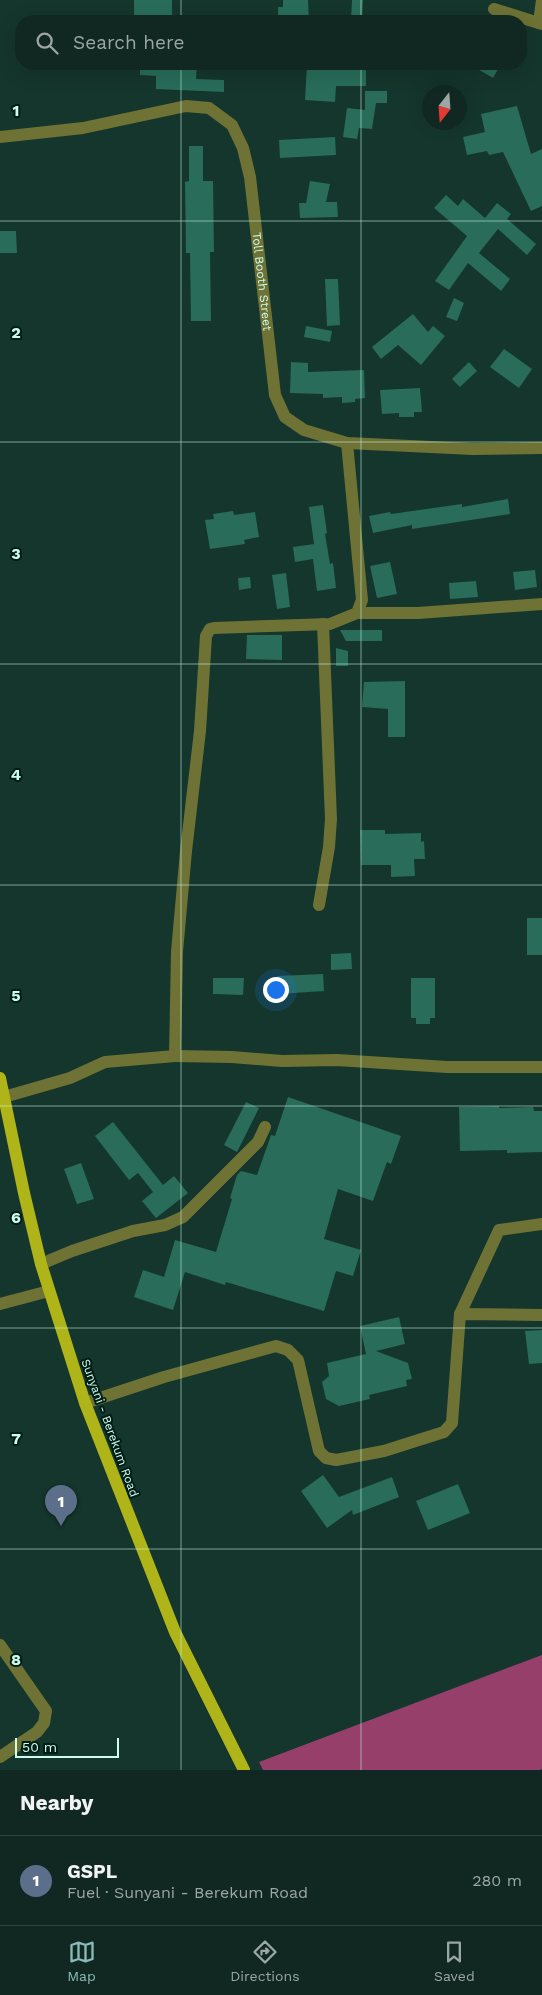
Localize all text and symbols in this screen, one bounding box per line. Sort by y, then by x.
search box [15,15,527,70]
icon: search [33,29,61,57]
text: Search here [73,31,184,54]
north arrow [422,85,467,130]
text: 1 [13,101,19,120]
street label: Toll Booth Street [249,231,275,331]
text: 2 [11,323,21,342]
text: 3 [11,544,21,563]
text: 4 [11,765,21,784]
your location [263,977,289,1003]
text: 5 [11,986,21,1005]
text: 6 [11,1208,21,1227]
street label: Sunyani - Berekum Road [79,1357,141,1499]
text: 7 [11,1429,21,1448]
pin: 1 [45,1485,77,1526]
text: 8 [11,1650,21,1669]
scale bar [15,1735,119,1758]
text: 50 m [22,1739,57,1755]
text: Nearby [20,1790,93,1815]
text: GSPL [67,1860,117,1883]
text: 1 [33,1871,39,1890]
text: 280 m [472,1871,522,1890]
text: Fuel · Sunyani - Berekum Road [67,1883,308,1902]
tab: Map [67,1938,96,1984]
tab: Directions [230,1938,300,1984]
tab: Saved [434,1938,475,1984]

